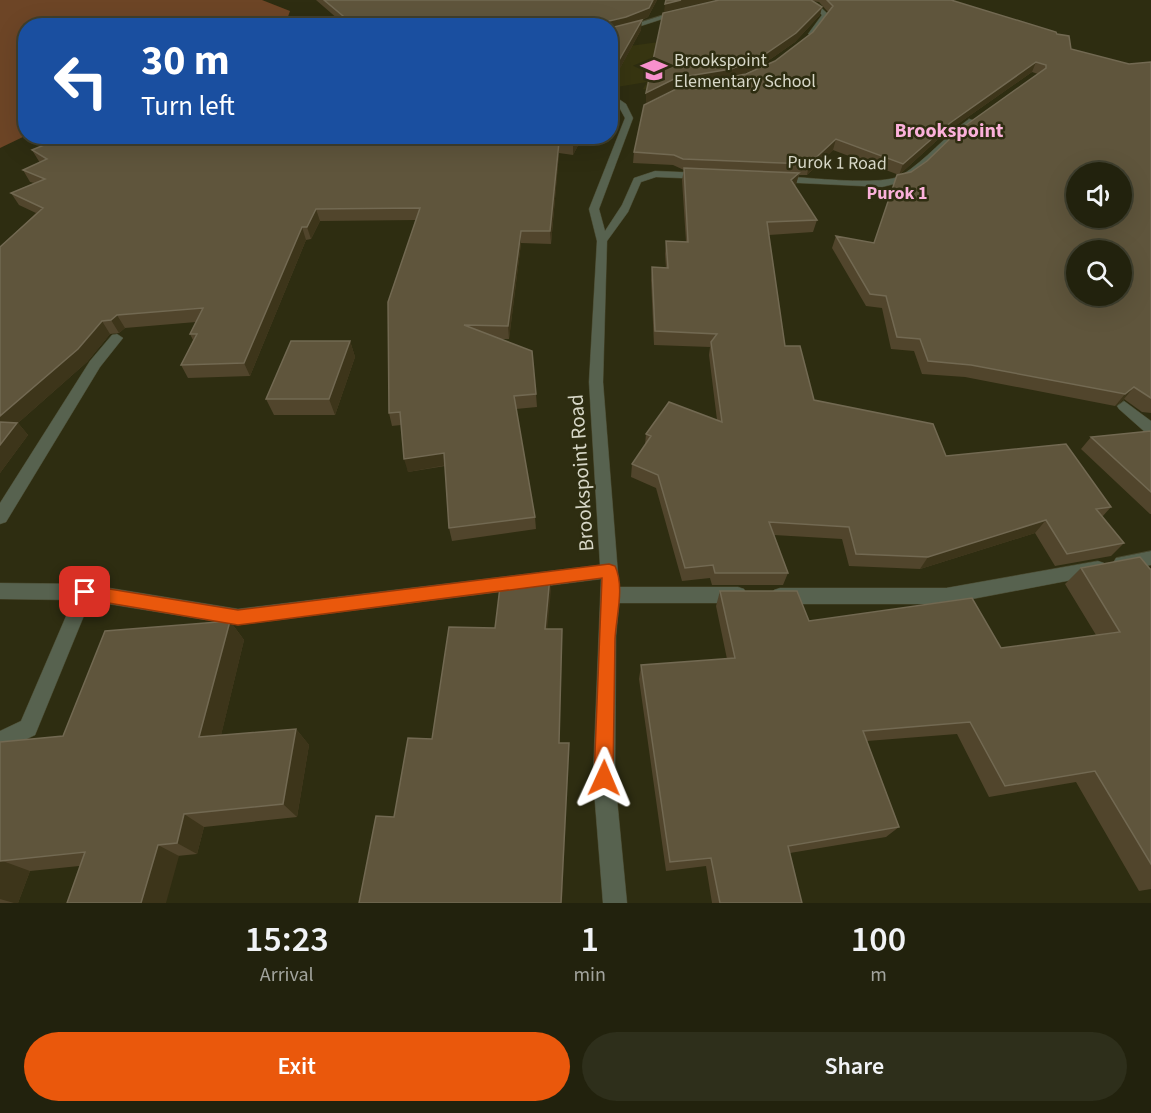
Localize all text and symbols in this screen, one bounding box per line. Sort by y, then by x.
text: 30 m [141,31,230,91]
icon: left [42,42,120,120]
place label: Brookspoint Elementary School [674,48,816,94]
school or university icon: Brookspoint Elementary School [639,55,669,85]
text: Turn left [141,87,235,126]
district label: Brookspoint [894,117,1004,145]
street label: Purok 1 Road [787,150,887,176]
map controls [1066,162,1132,306]
button: sound [1066,162,1132,228]
district label: Purok 1 [867,181,927,206]
button: search [1066,240,1132,306]
street label: Brookspoint Road [561,393,601,553]
pin [59,566,110,617]
icon: arrive [68,575,101,608]
position arrow [572,746,636,810]
text: 15:23 [245,914,329,965]
text: 1 [580,914,599,965]
text: 100 [851,914,906,965]
text: Arrival [260,961,314,989]
text: min [573,961,606,989]
text: m [870,961,887,989]
button: Exit [24,1032,570,1101]
button: Share [582,1032,1127,1101]

